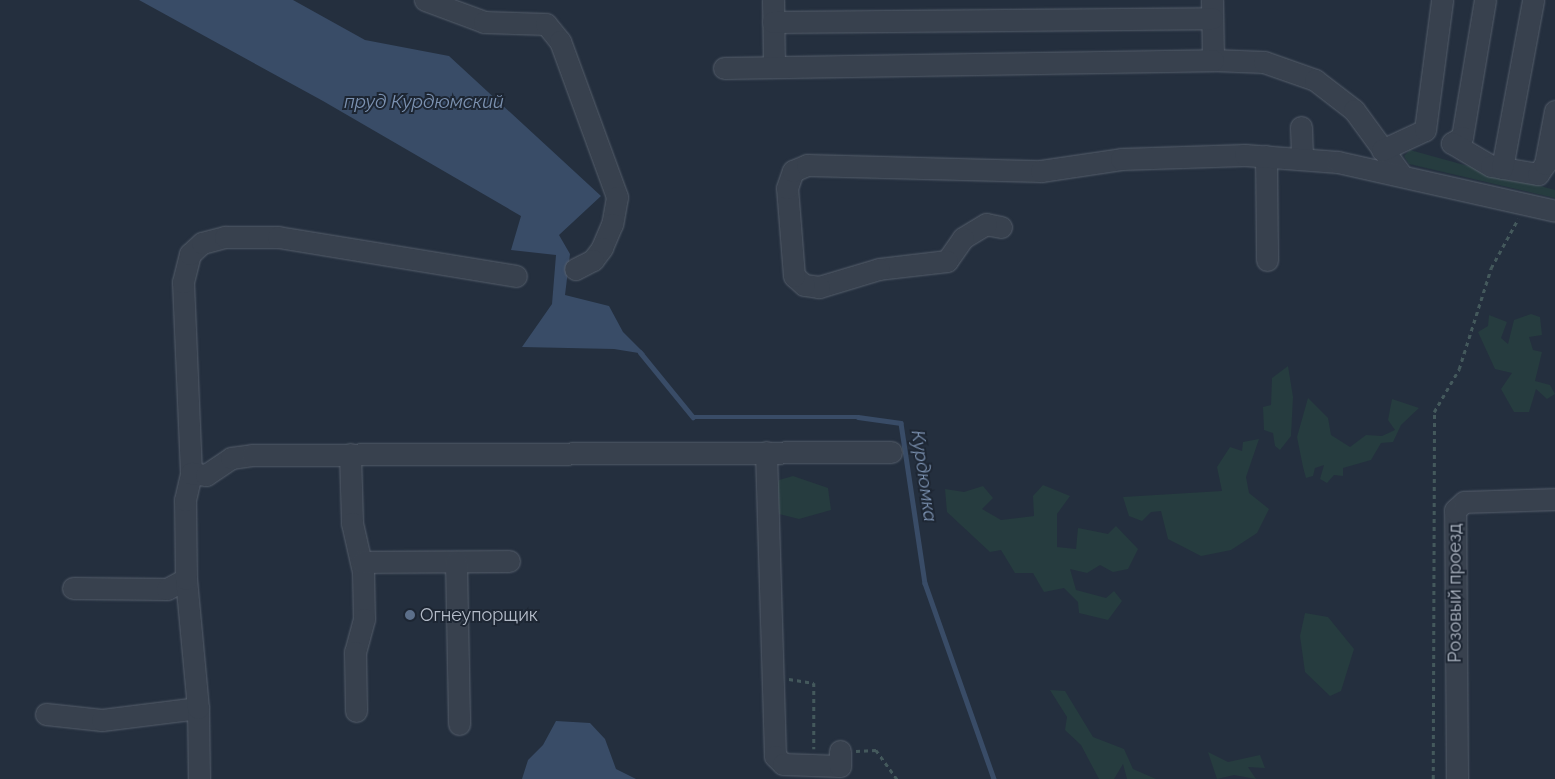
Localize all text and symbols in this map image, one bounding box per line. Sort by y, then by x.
water label: пруд Курдюмский [344,91,504,113]
water label: Курдюмка [906,429,942,523]
street label: Розовый проезд [1444,523,1466,663]
place label: Огнеупорщик [420,604,538,626]
marker: Огнеупорщик [404,609,416,621]

